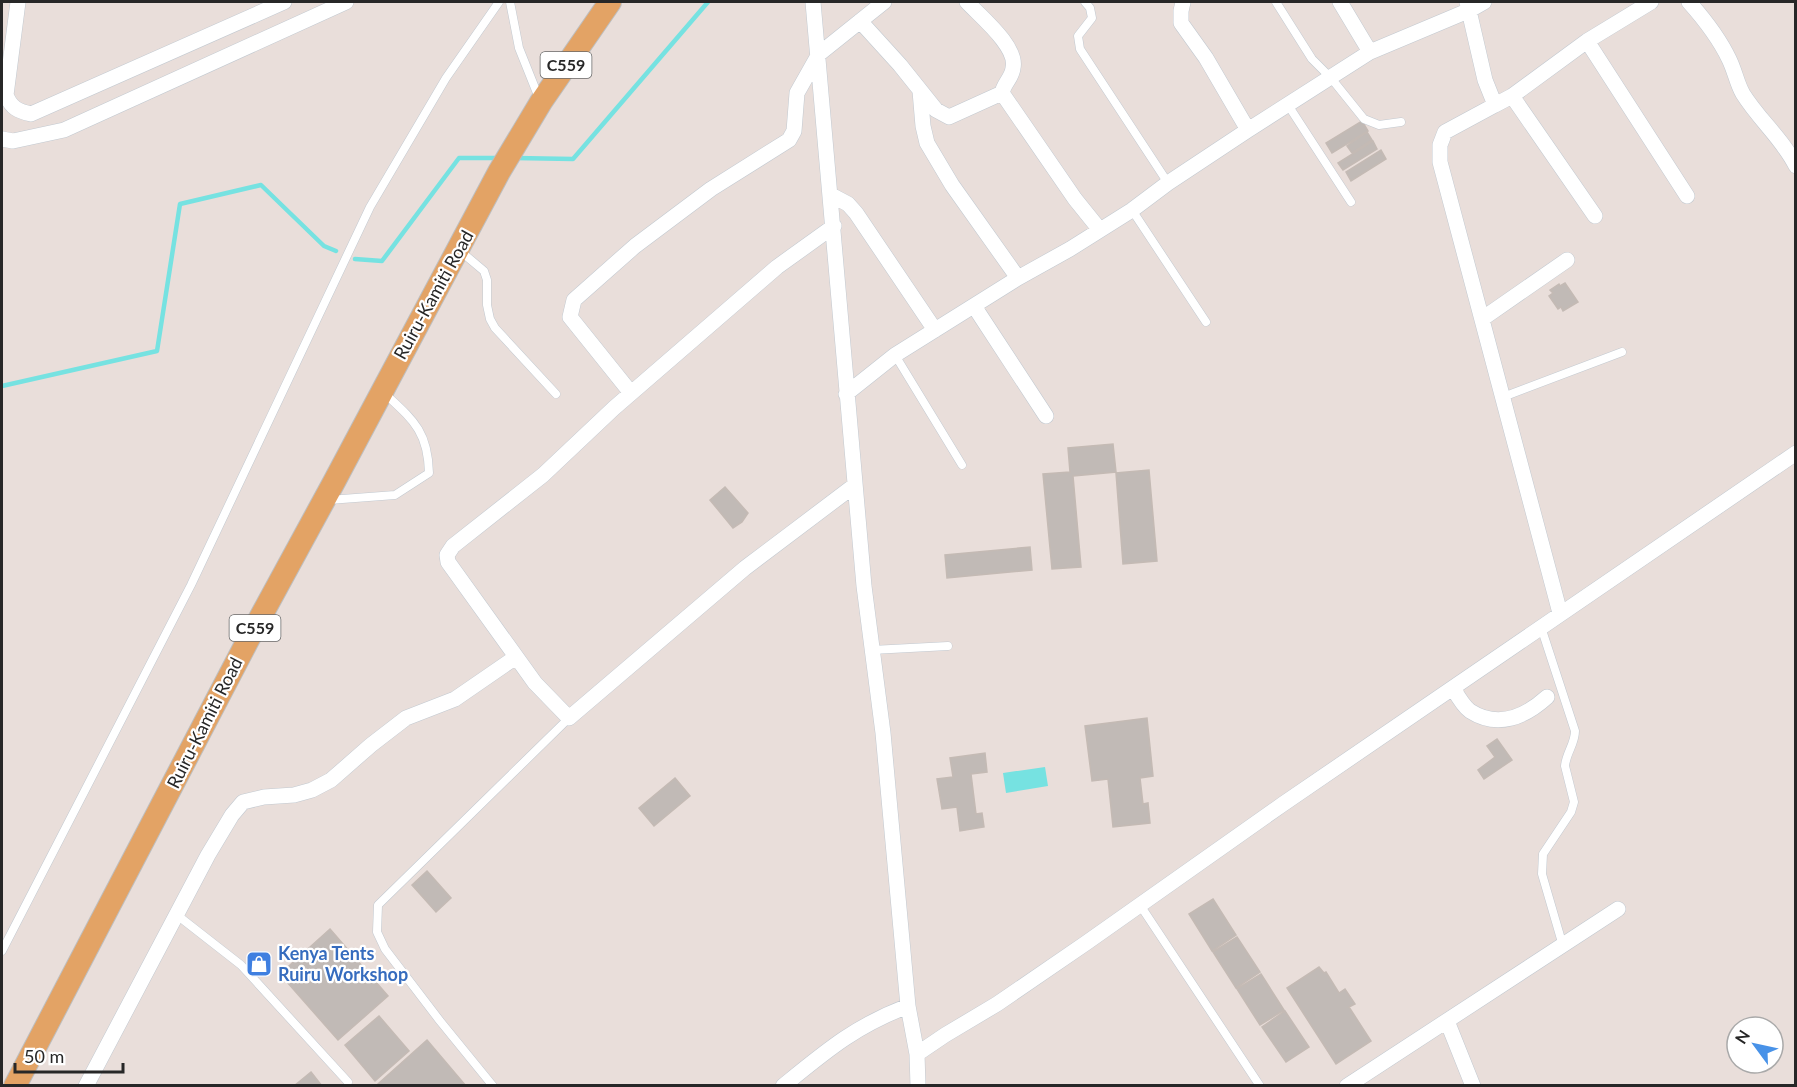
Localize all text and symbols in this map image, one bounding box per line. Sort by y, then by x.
road number: C559 [540,52,592,78]
street label: Ruiru-Kamiti Road [389,226,478,363]
road number: C559 [230,615,280,641]
street label: Ruiru-Kamiti Road [162,653,247,792]
place label: Kenya Tents Ruiru Workshop [278,942,408,985]
shop icon: Kenya Tents Ruiru Workshop [244,949,274,979]
north arrow [1725,1015,1785,1075]
text: N [1731,1026,1753,1047]
scale bar [15,1036,123,1074]
text: 50 m [24,1045,64,1067]

